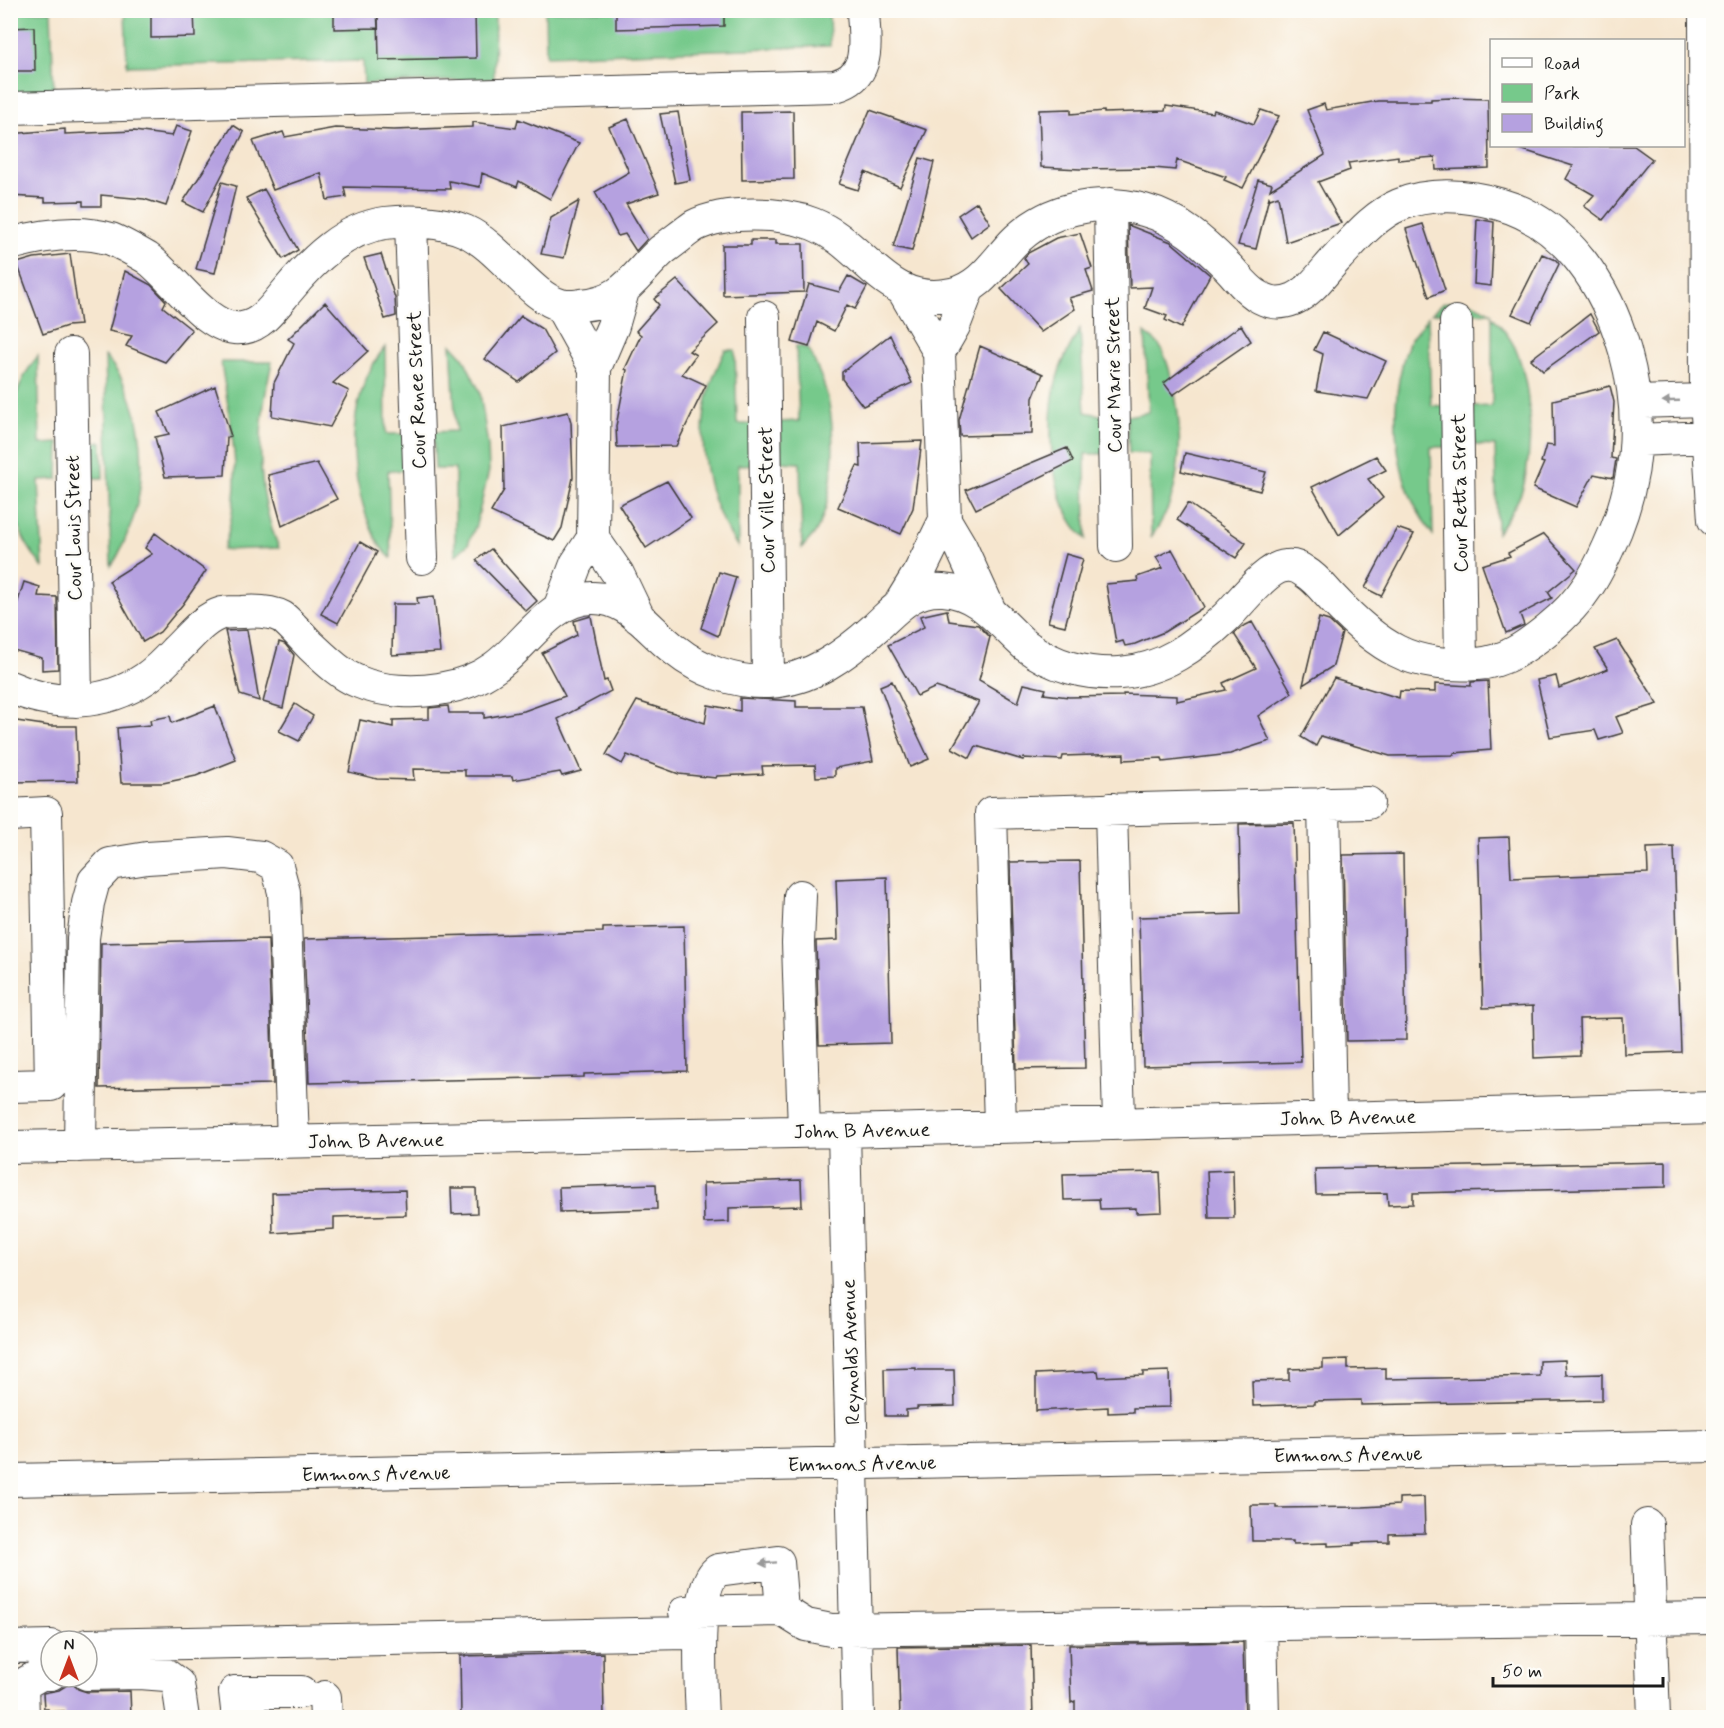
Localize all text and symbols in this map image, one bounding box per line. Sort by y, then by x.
legend [1490,39,1685,147]
text: Road [1544,52,1580,76]
text: Park [1544,82,1580,106]
text: Building [1544,112,1604,138]
street label: Cour Marie Street [1100,296,1129,453]
street label: Cour Renee Street [401,310,434,470]
one-way arrow [1662,396,1681,406]
street label: Cour Retta Street [1446,413,1475,573]
street label: Cour Ville Street [753,426,782,574]
street label: Cour Louis Street [60,455,89,601]
street label: John B Avenue [1279,1104,1417,1133]
street label: John B Avenue [793,1117,931,1146]
street label: John B Avenue [307,1127,445,1156]
street label: Reynolds Avenue [835,1278,868,1425]
street label: Emmons Avenue [1273,1441,1423,1470]
street label: Emmons Avenue [787,1450,937,1479]
street label: Emmons Avenue [301,1460,451,1489]
one-way arrow [759,1559,778,1568]
north arrow [39,1629,99,1689]
text: N [64,1635,74,1656]
scale bar [1493,1650,1662,1688]
text: 50 m [1502,1660,1542,1684]

